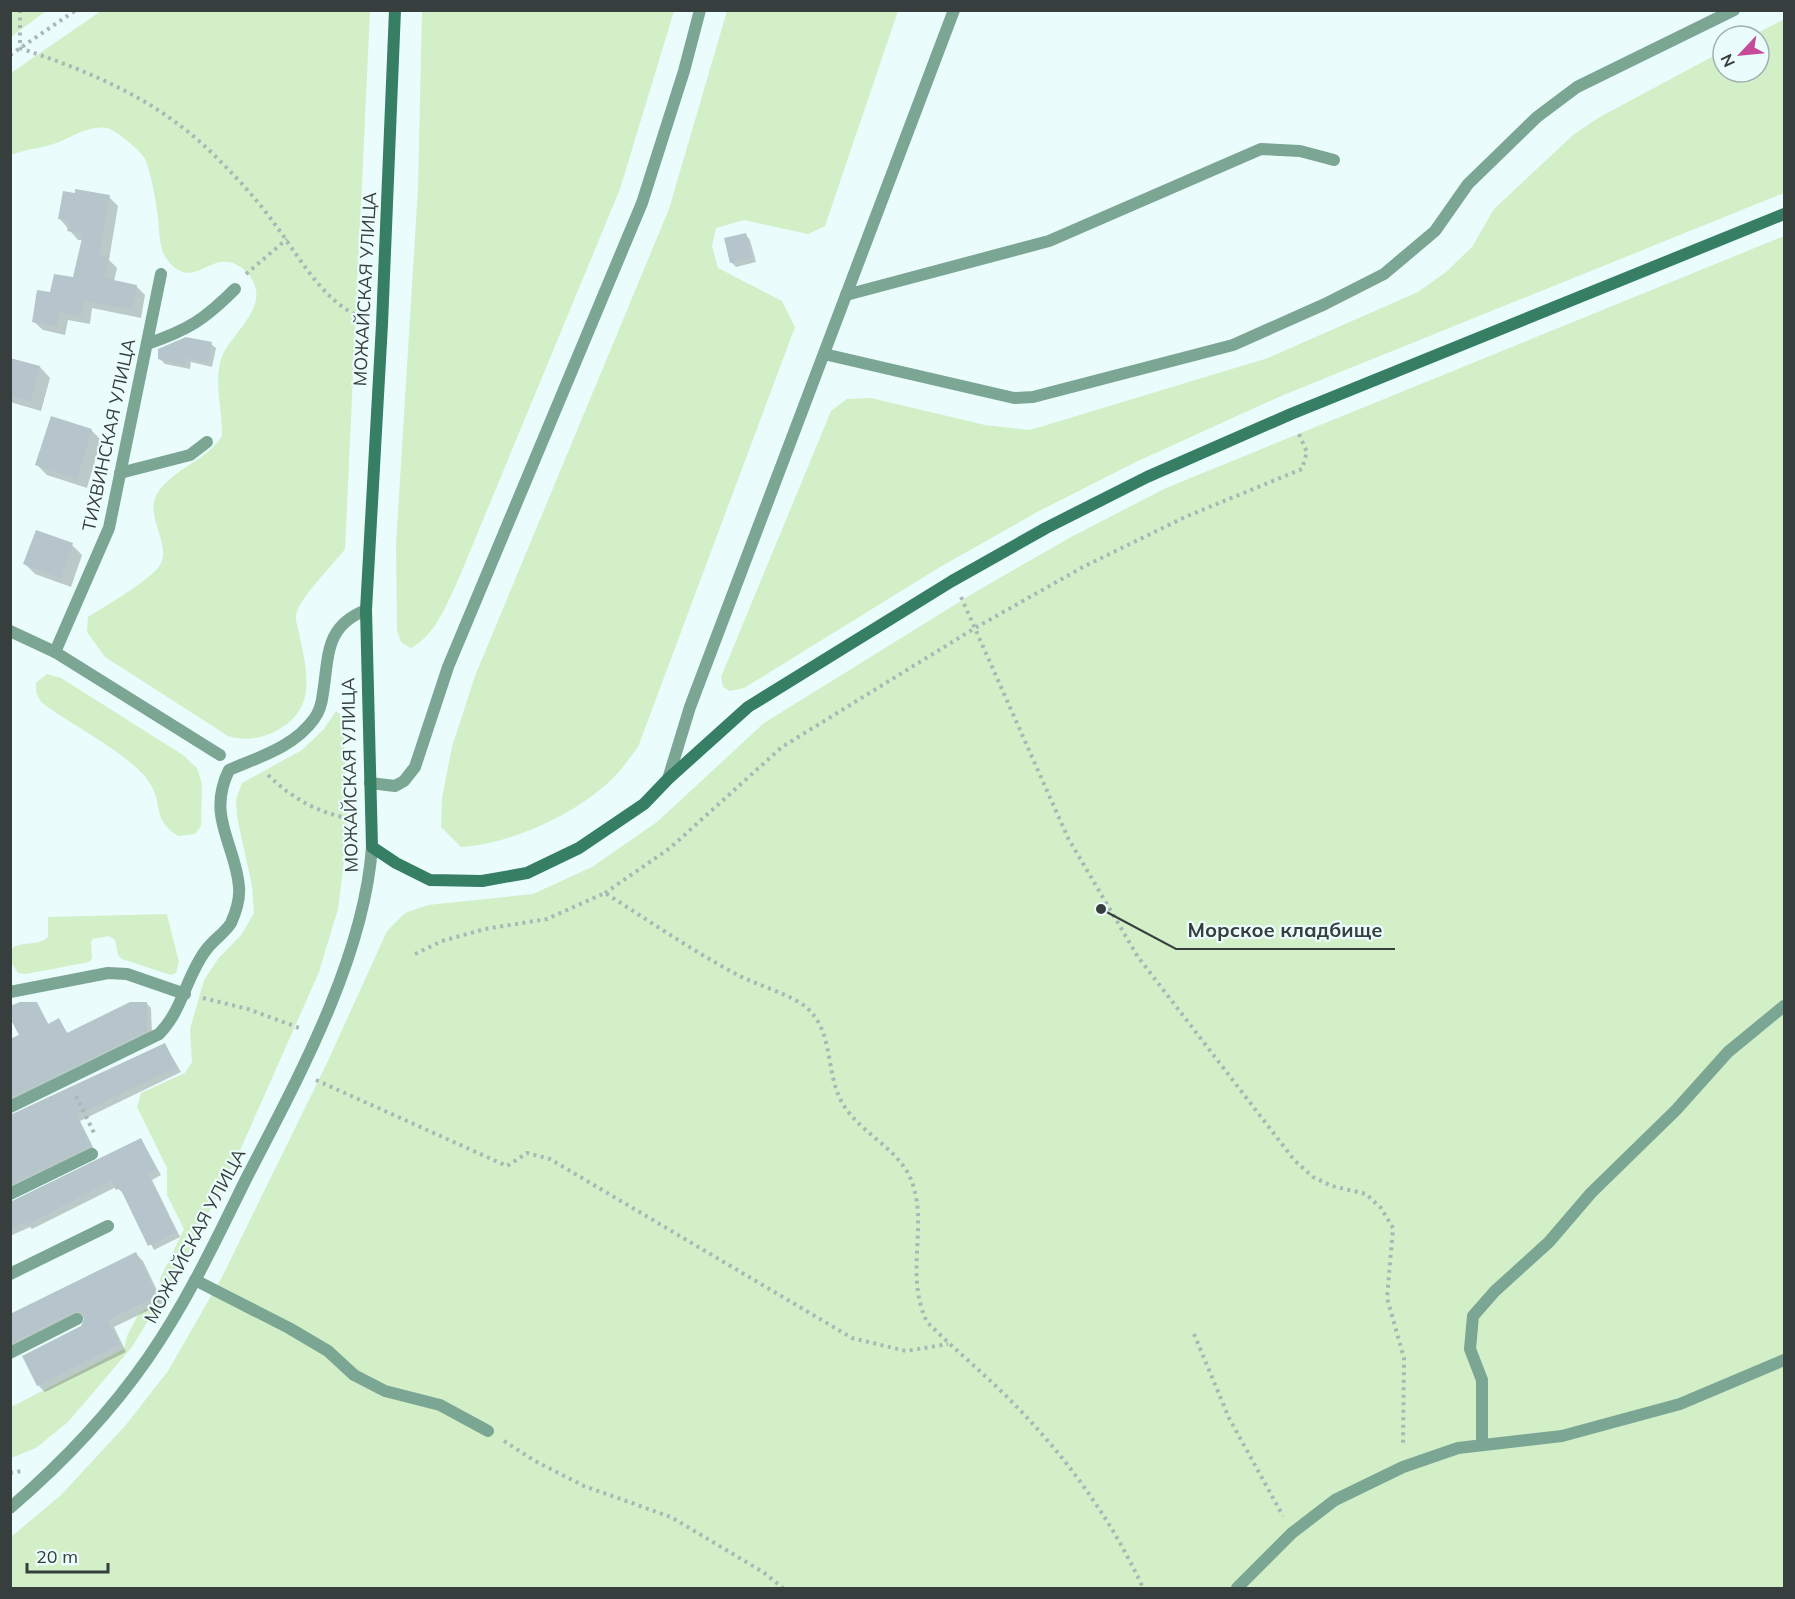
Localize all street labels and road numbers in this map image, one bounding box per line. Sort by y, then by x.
street label: МОЖАЙСКАЯ УЛИЦА [348,191,381,387]
street label: ТИХВИНСКАЯ УЛИЦА [77,336,140,533]
street label: МОЖАЙСКАЯ УЛИЦА [336,678,363,872]
street label: МОЖАЙСКАЯ УЛИЦА [139,1144,250,1327]

